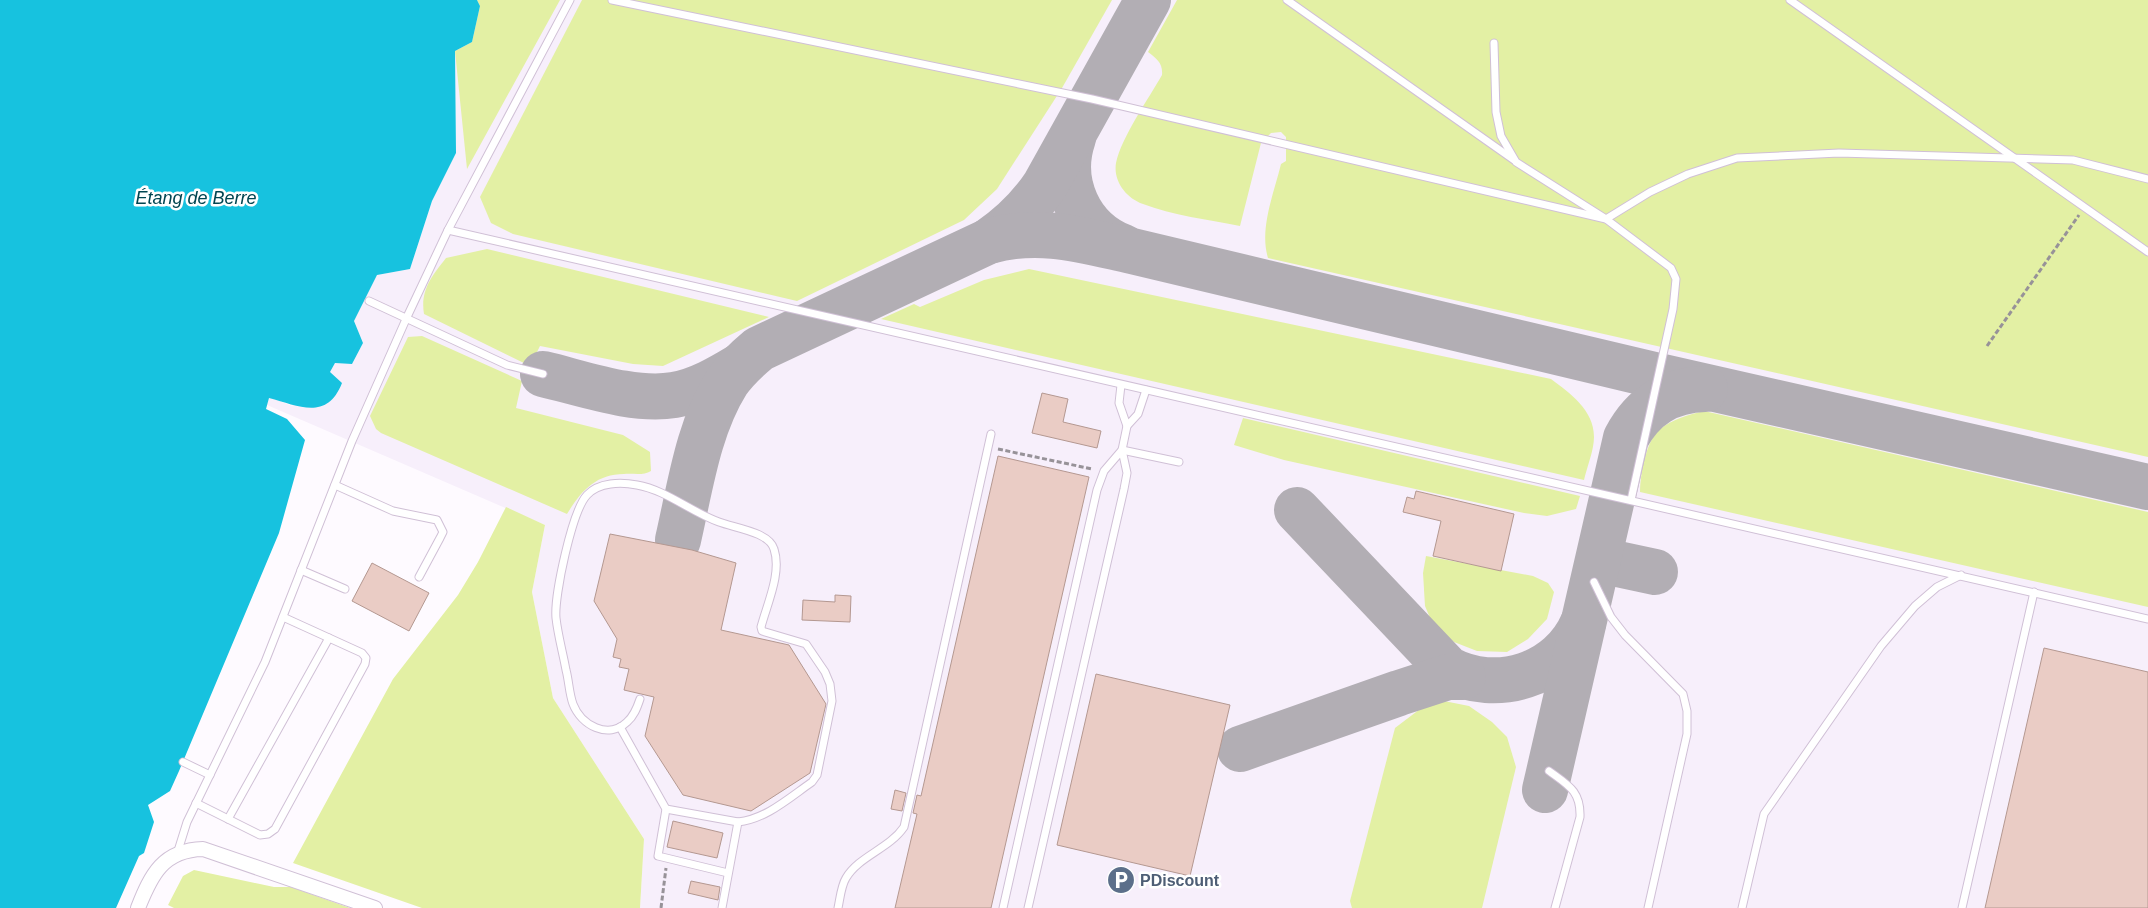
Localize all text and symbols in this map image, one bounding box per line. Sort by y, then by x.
water label: Étang de Berre [135,188,257,208]
parking icon: PDiscount [1106,865,1136,895]
place label: PDiscount [1140,872,1220,889]

